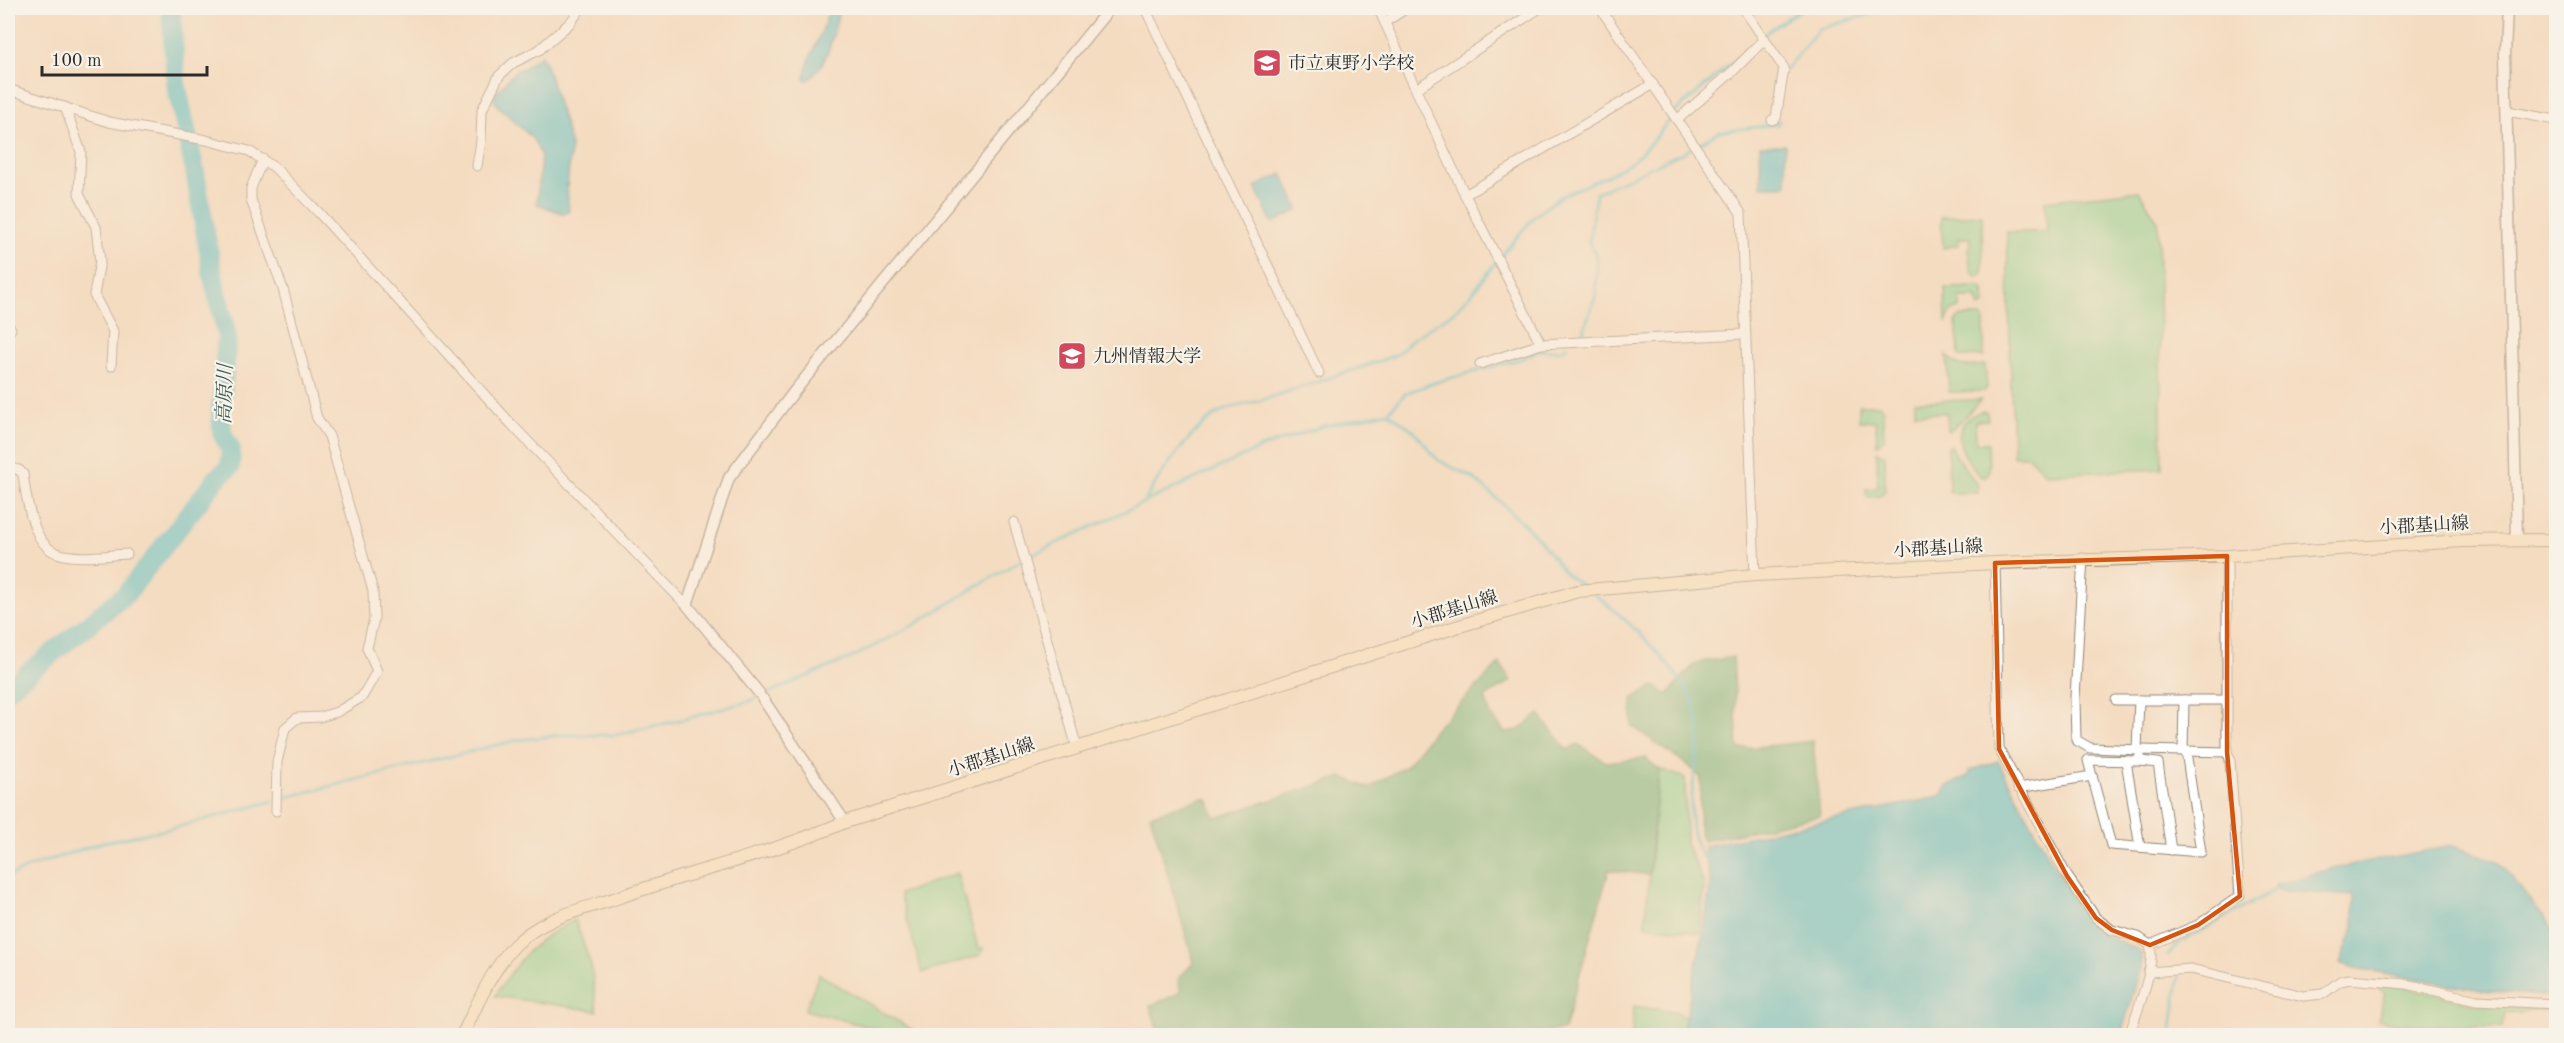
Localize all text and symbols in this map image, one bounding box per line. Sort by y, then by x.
scale bar [42,39,207,77]
school or university icon: 市立東野小学校 [1251,47,1283,79]
text: 100 m [51,52,102,70]
place label: 市立東野小学校 [1288,53,1414,73]
school or university icon: 九州情報大学 [1056,340,1088,372]
place label: 九州情報大学 [1093,346,1201,366]
water label: 高原川 [213,362,237,424]
street label: 小郡基山線 [2379,513,2469,537]
street label: 小郡基山線 [1893,536,1983,560]
street label: 小郡基山線 [1408,586,1500,632]
street label: 小郡基山線 [945,734,1037,780]

